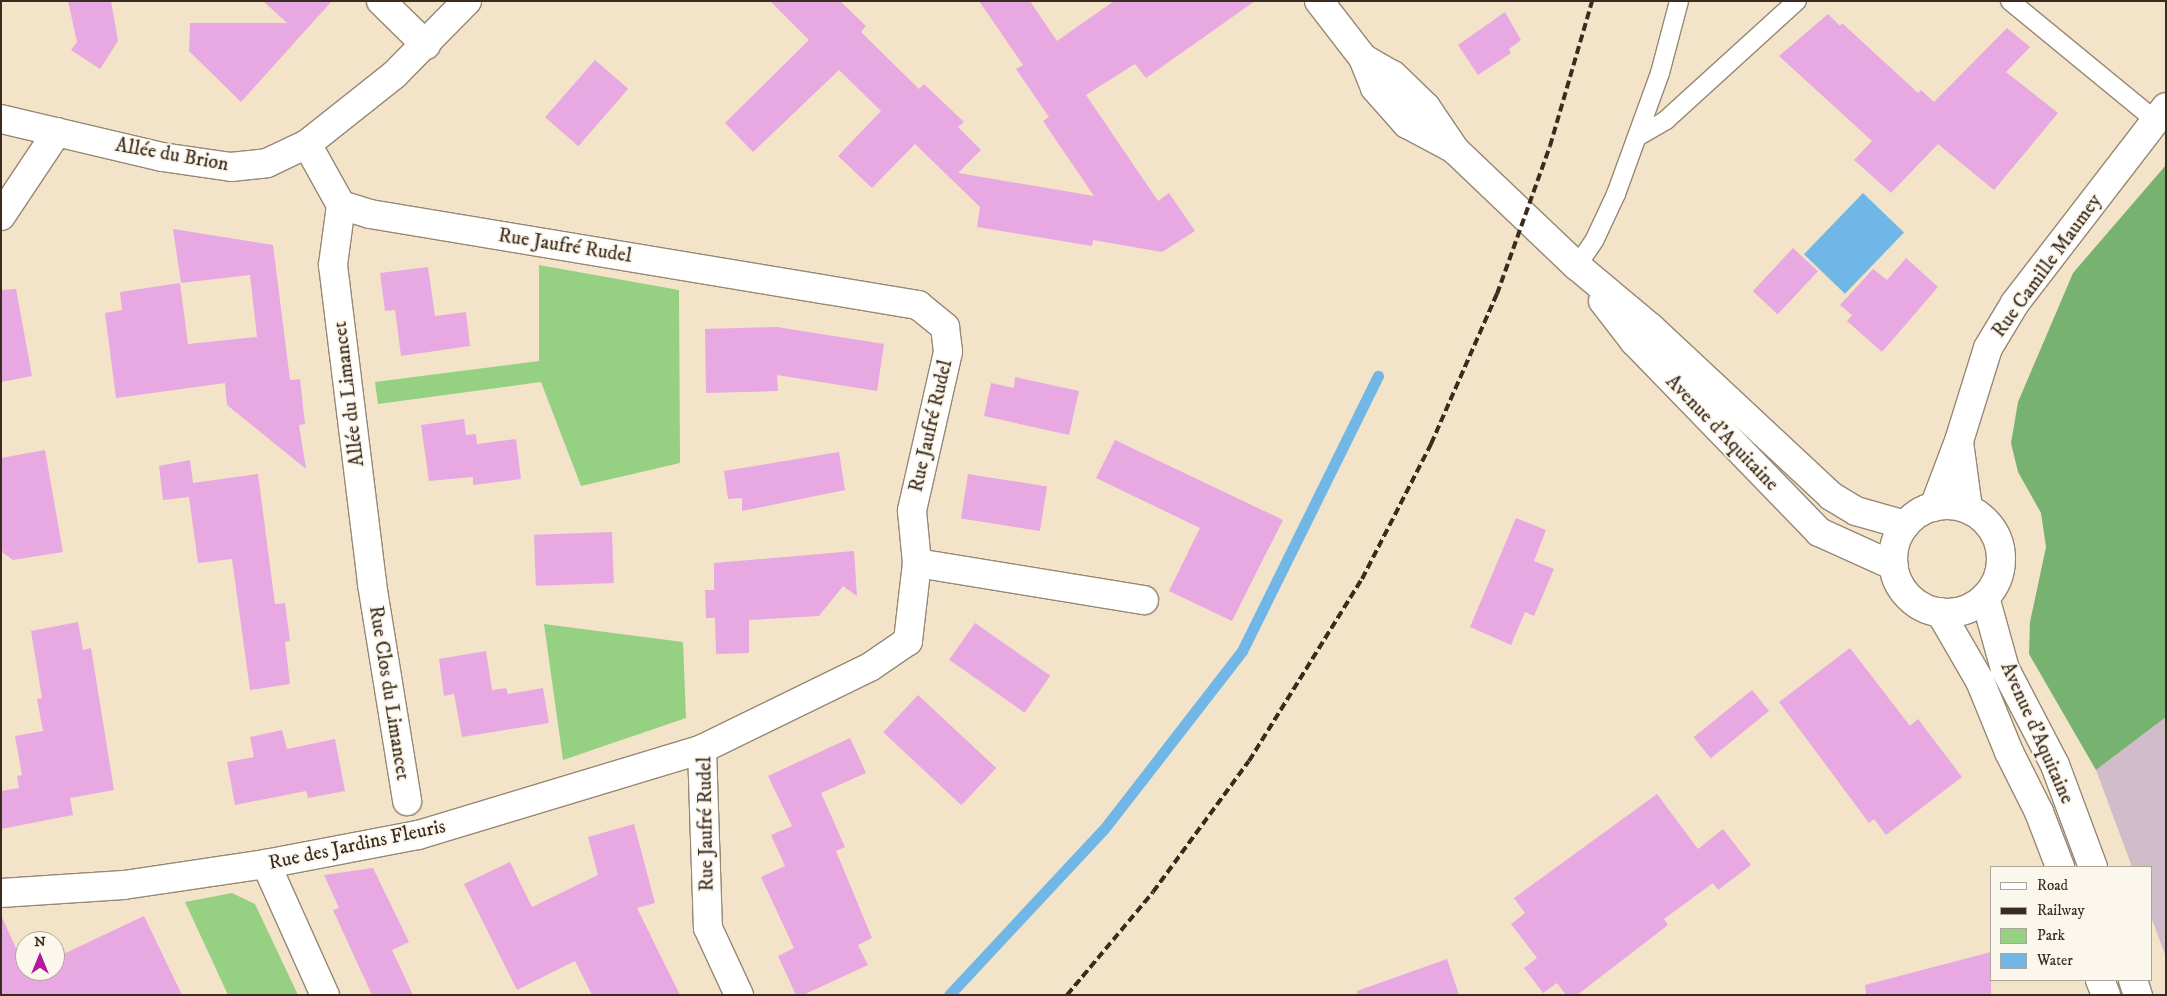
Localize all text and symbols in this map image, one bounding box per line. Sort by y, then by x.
street label: Allée du Brion [113,133,231,177]
street label: Rue Camille Maumey [1987,190,2107,342]
street label: Rue Jaufré Rudel [497,224,633,268]
street label: Allée du Limancet [328,320,370,468]
street label: Rue Jaufré Rudel [904,358,958,494]
street label: Avenue d'Aquitaine [1660,370,1784,496]
street label: Rue Clos du Limancet [363,604,415,782]
street label: Avenue d'Aquitaine [1995,658,2079,808]
street label: Rue Jaufré Rudel [693,756,719,892]
street label: Rue des Jardins Fleuris [266,815,448,875]
legend [1990,866,2152,981]
text: Road [2037,876,2068,895]
text: Railway [2037,901,2085,920]
text: Park [2037,926,2065,945]
north arrow [15,931,65,981]
text: N [34,933,46,951]
text: Water [2037,951,2073,970]

